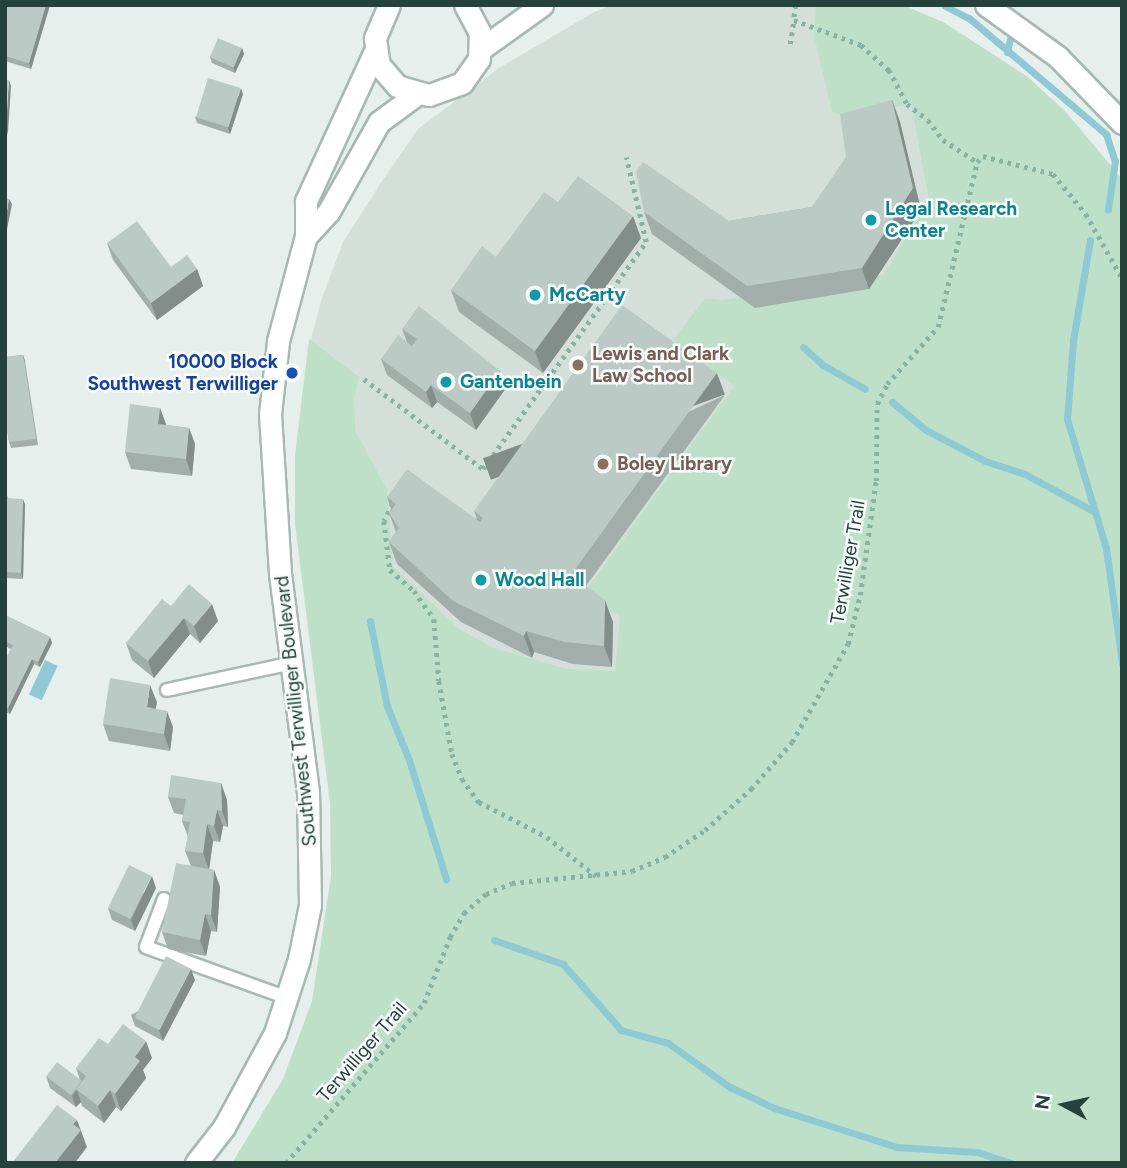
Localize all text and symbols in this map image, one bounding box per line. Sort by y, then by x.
place label: Legal Research Center [885,198,1017,242]
marker: Legal Research Center [863,212,879,228]
place label: McCarty [549,284,625,306]
marker: McCarty [527,287,543,303]
place label: Lewis and Clark Law School [592,343,729,387]
place label: 10000 Block Southwest Terwilliger [87,351,278,395]
marker: Lewis and Clark Law School [570,357,586,373]
marker: 10000 Block Southwest Terwilliger [284,365,300,381]
place label: Gantenbein [460,371,561,393]
marker: Gantenbein [438,374,454,390]
place label: Boley Library [617,453,732,475]
marker: Boley Library [595,456,611,472]
street label: Terwilliger Trail [826,498,870,626]
place label: Wood Hall [495,569,585,591]
marker: Wood Hall [473,572,489,588]
street label: Southwest Terwilliger Boulevard [270,575,322,847]
street label: Terwilliger Trail [312,997,412,1107]
north arrow [1029,1070,1099,1140]
text: N [1030,1093,1055,1111]

